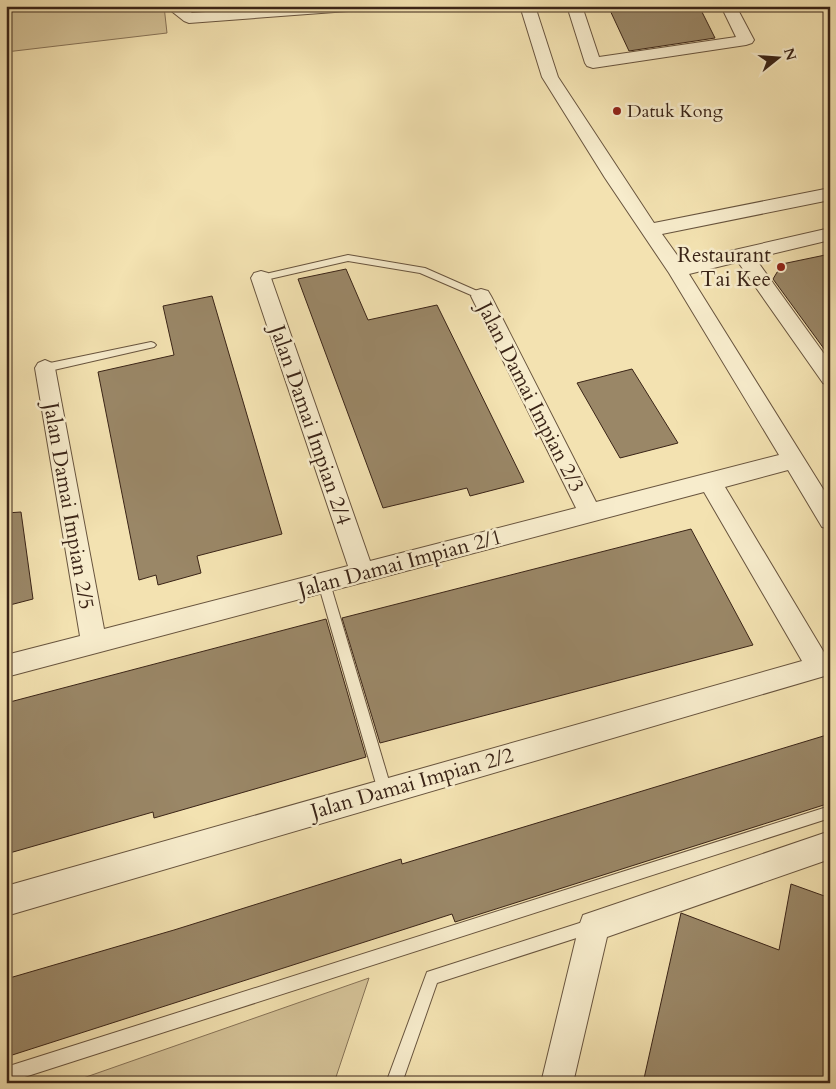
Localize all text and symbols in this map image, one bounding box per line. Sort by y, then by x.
north arrow [754,32,804,82]
text: N [779,46,801,63]
place label: Datuk Kong [627,99,724,124]
marker: Datuk Kong [611,105,623,117]
place label: Restaurant Tai Kee [677,241,771,294]
marker: Restaurant Tai Kee [775,261,787,273]
street label: Jalan Damai Impian 2/3 [469,295,591,497]
street label: Jalan Damai Impian 2/4 [262,318,358,529]
street label: Jalan Damai Impian 2/5 [36,397,101,612]
street label: Jalan Damai Impian 2/1 [292,522,505,605]
street label: Jalan Damai Impian 2/2 [304,741,517,827]

